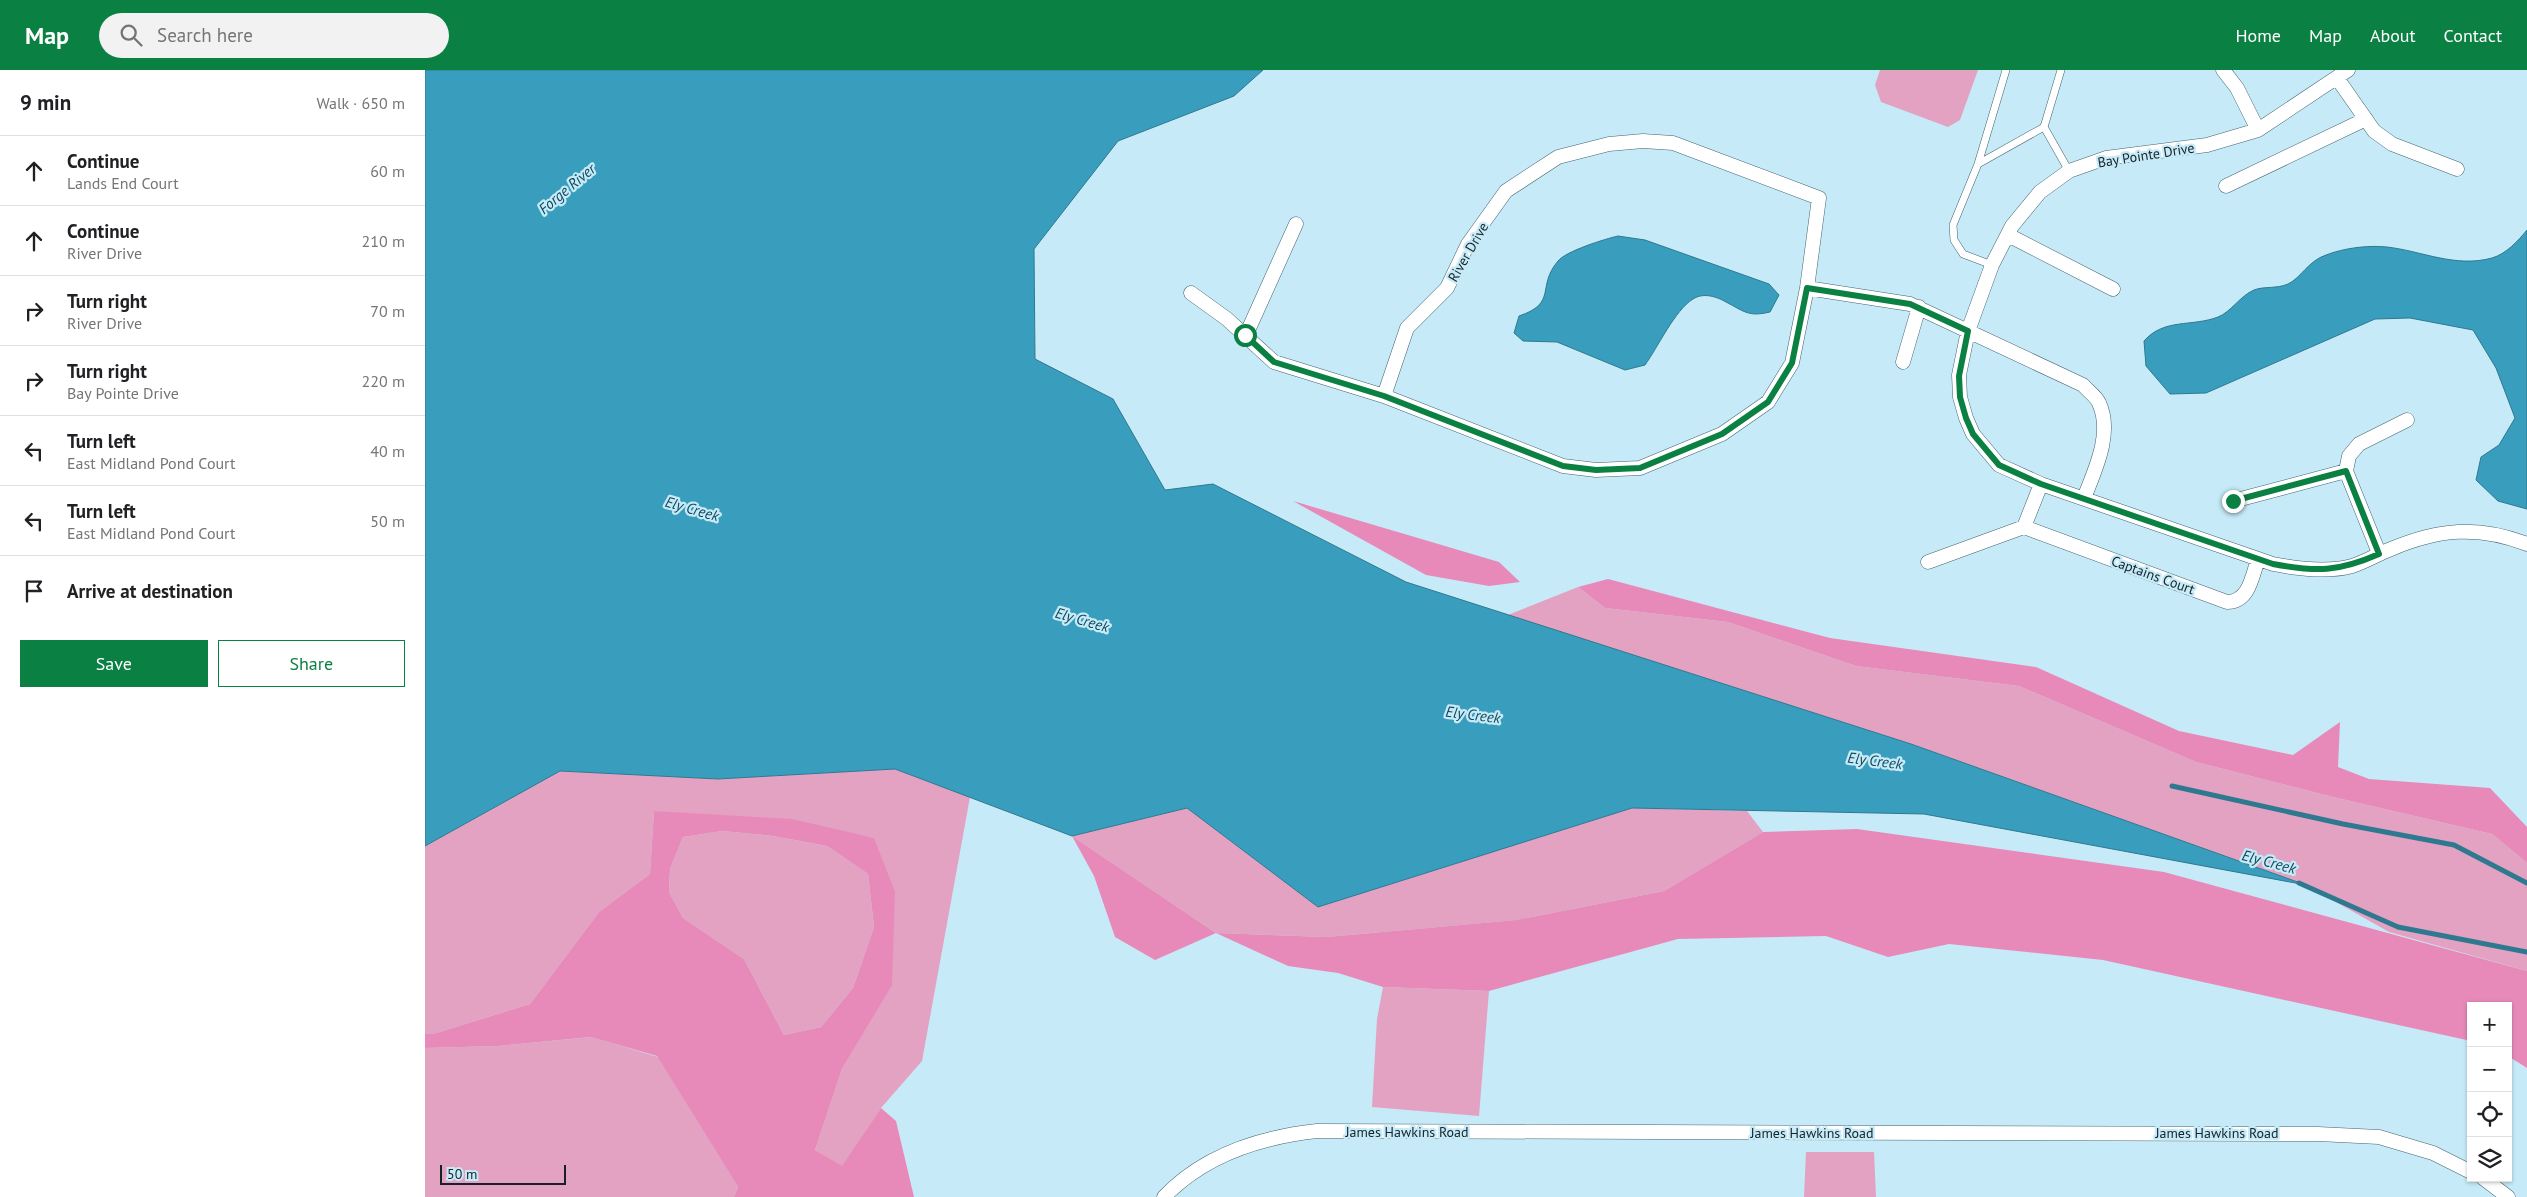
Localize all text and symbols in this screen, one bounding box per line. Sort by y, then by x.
search box [99,13,449,58]
text: Map [25,20,69,51]
icon: search [117,21,145,49]
text: Search here [157,23,253,47]
text: Home [2235,24,2281,47]
text: Map [2309,24,2342,47]
text: About [2370,24,2416,47]
text: Contact [2444,24,2502,47]
text: 9 min [20,89,71,116]
text: Walk · 650 m [316,93,405,113]
street label: Bay Pointe Drive [2096,138,2196,172]
text: Continue [67,149,139,173]
icon: ahead [20,157,48,185]
water label: Forge River [534,159,600,218]
text: 60 m [370,161,405,181]
text: Lands End Court [67,173,179,193]
text: Continue [67,219,139,243]
street label: River Drive [1444,219,1492,285]
icon: ahead [20,227,48,255]
text: 210 m [362,231,405,251]
text: River Drive [67,243,142,263]
text: Turn right [67,289,147,313]
icon: right [20,297,48,325]
text: 70 m [370,301,405,321]
text: River Drive [67,313,142,333]
route start [1234,324,1257,347]
text: Turn right [67,359,147,383]
icon: right [20,367,48,395]
text: 220 m [362,371,405,391]
text: Bay Pointe Drive [67,383,179,403]
text: Turn left [67,429,136,453]
icon: left [20,437,48,465]
text: 40 m [370,441,405,461]
text: East Midland Pond Court [67,453,235,473]
route end [2222,490,2245,513]
water label: Ely Creek [663,492,722,526]
text: Turn left [67,499,136,523]
icon: left [20,507,48,535]
text: 50 m [370,511,405,531]
text: East Midland Pond Court [67,523,235,543]
street label: Captains Court [2109,552,2197,599]
icon: arrive [20,577,48,605]
text: Arrive at destination [67,579,233,603]
water label: Ely Creek [1053,603,1112,637]
button: Save [20,640,208,687]
button: Share [218,640,405,687]
water label: Ely Creek [1445,702,1503,727]
water label: Ely Creek [1847,748,1905,773]
water label: Ely Creek [2240,845,2299,878]
map controls [2467,1002,2512,1182]
button: + [2467,1002,2512,1047]
button: − [2467,1047,2512,1092]
button: locate [2467,1092,2512,1137]
street label: James Hawkins Road [1344,1123,1469,1141]
street label: James Hawkins Road [1749,1124,1874,1142]
street label: James Hawkins Road [2154,1124,2279,1142]
button: layers [2467,1137,2512,1182]
scale bar [440,1162,566,1185]
text: 50 m [447,1165,477,1183]

